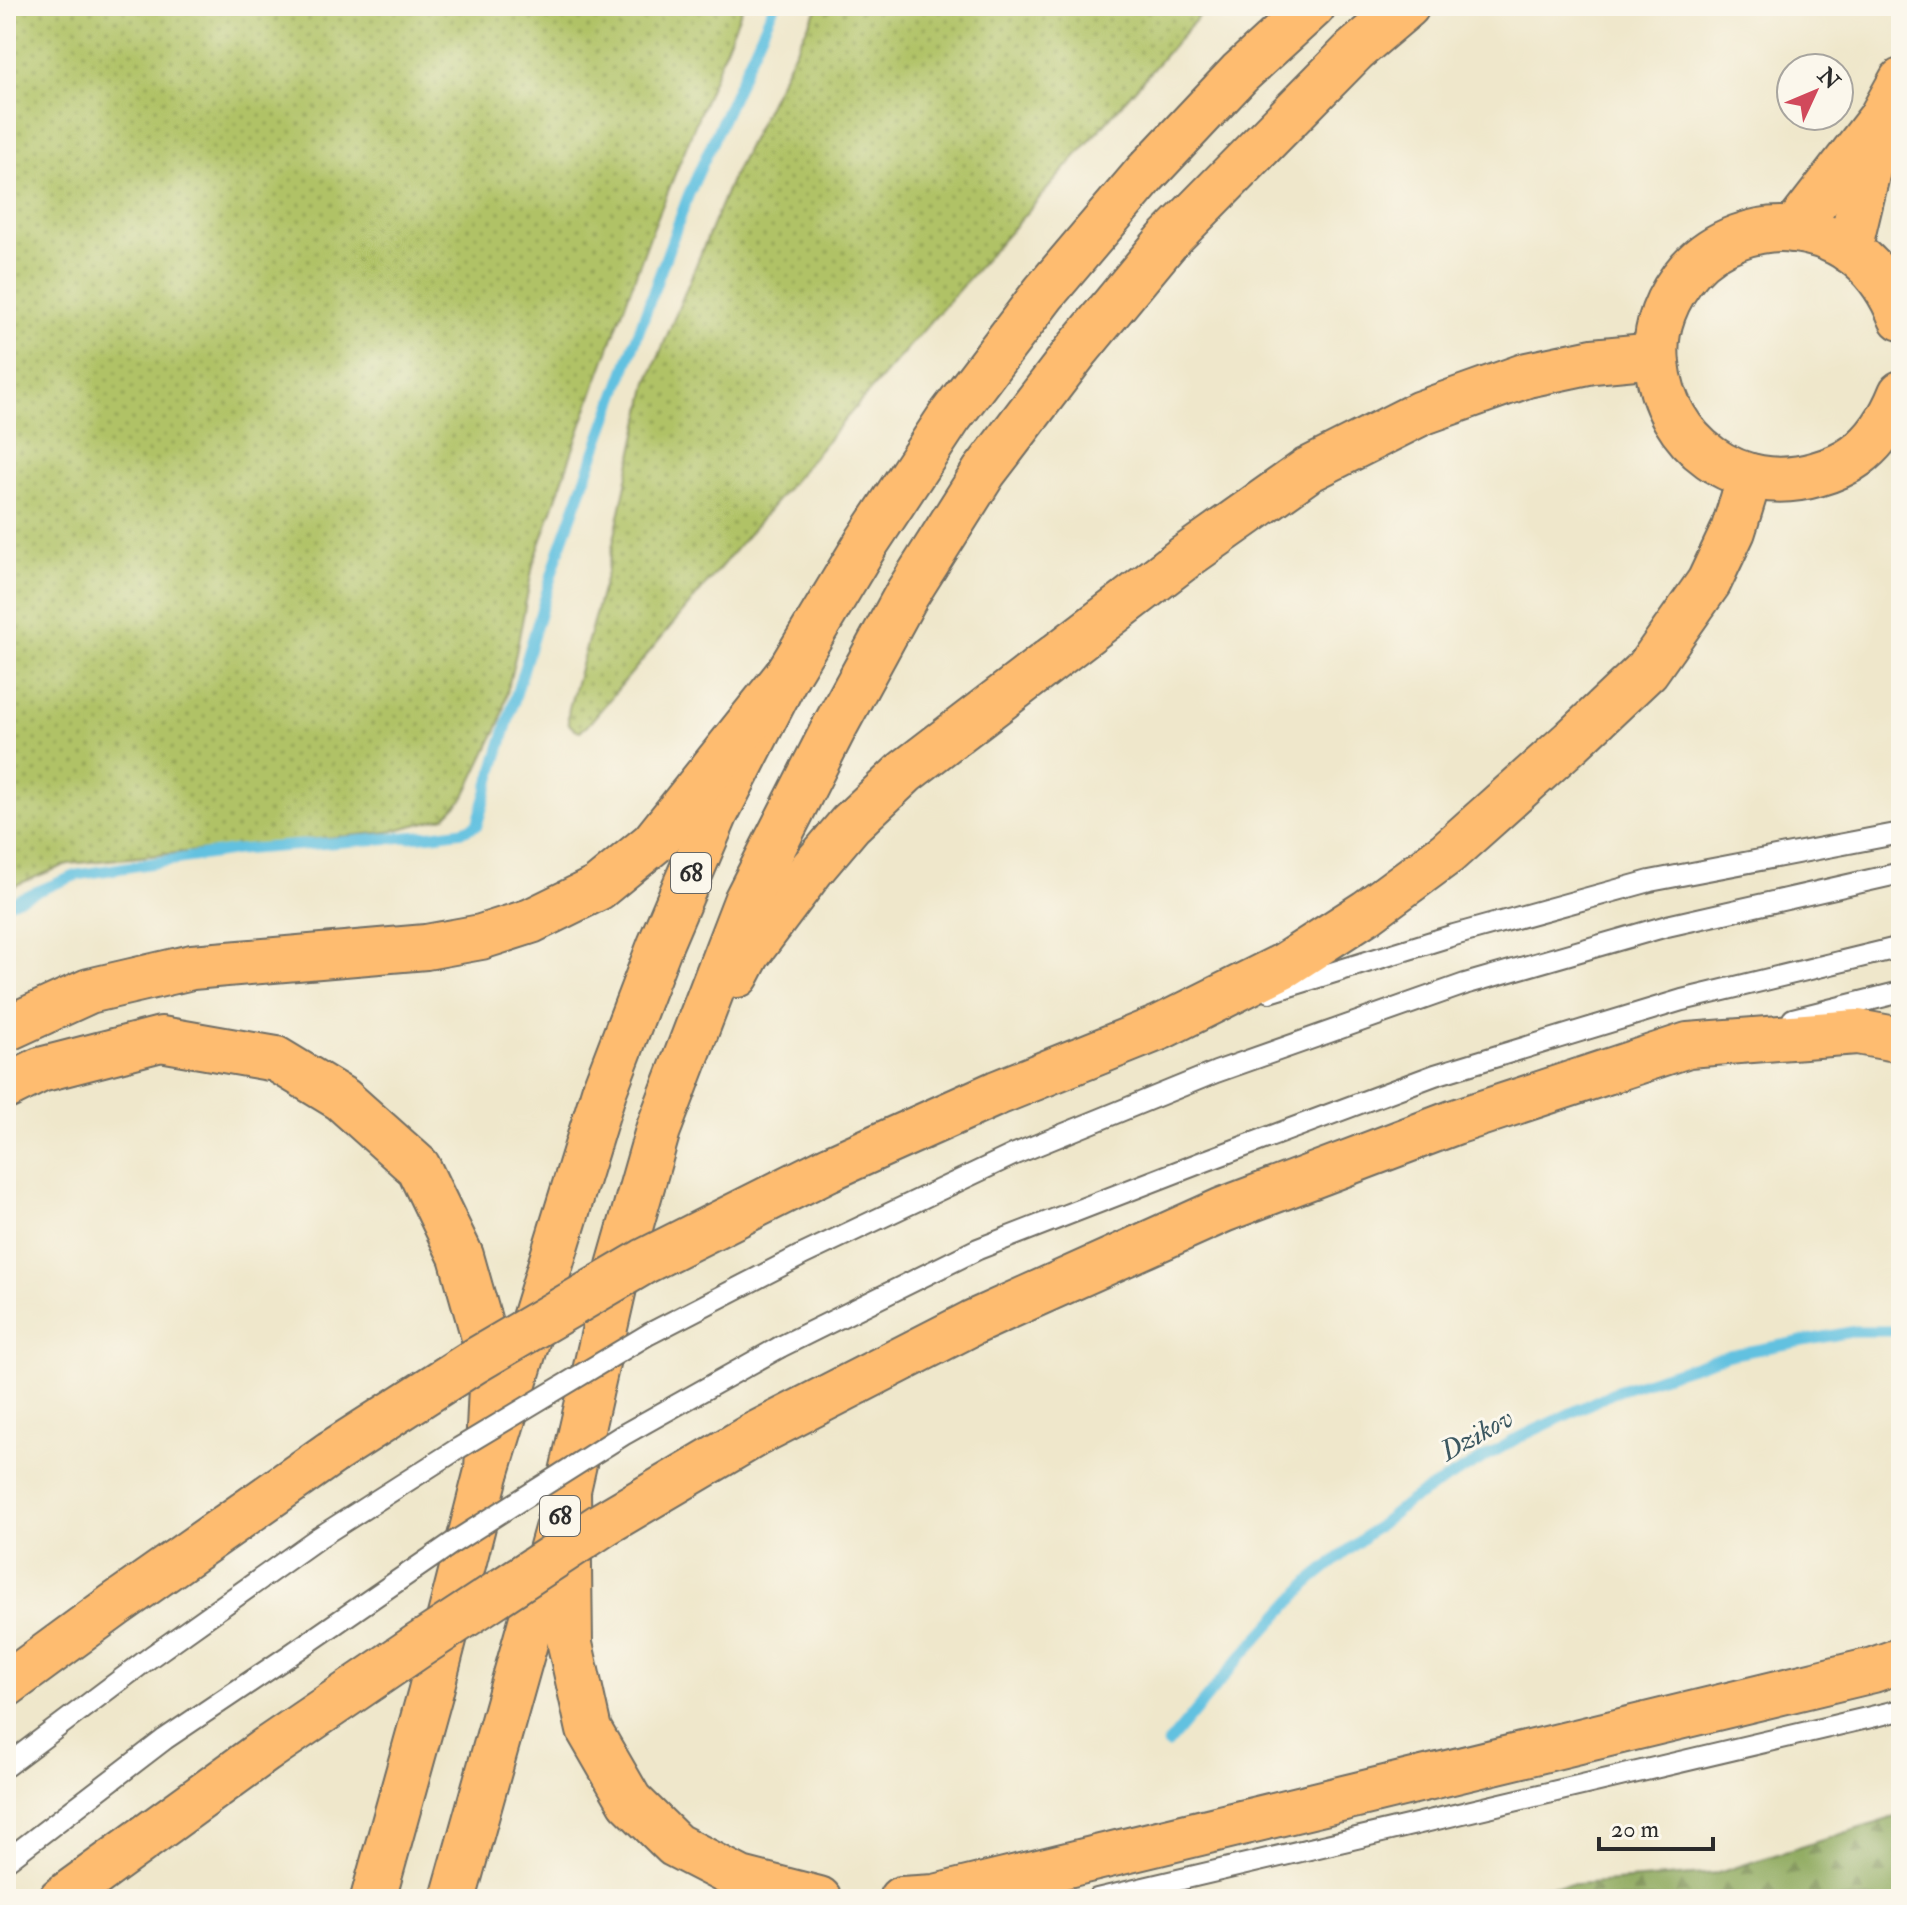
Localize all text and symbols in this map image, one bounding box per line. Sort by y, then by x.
north arrow [1775,52,1855,132]
text: N [1811,61,1846,96]
road number: 68 [671,853,711,893]
water label: Dzikov [1433,1401,1520,1470]
road number: 68 [540,1496,580,1536]
scale bar [1599,1801,1713,1851]
text: 20 m [1611,1814,1660,1845]

